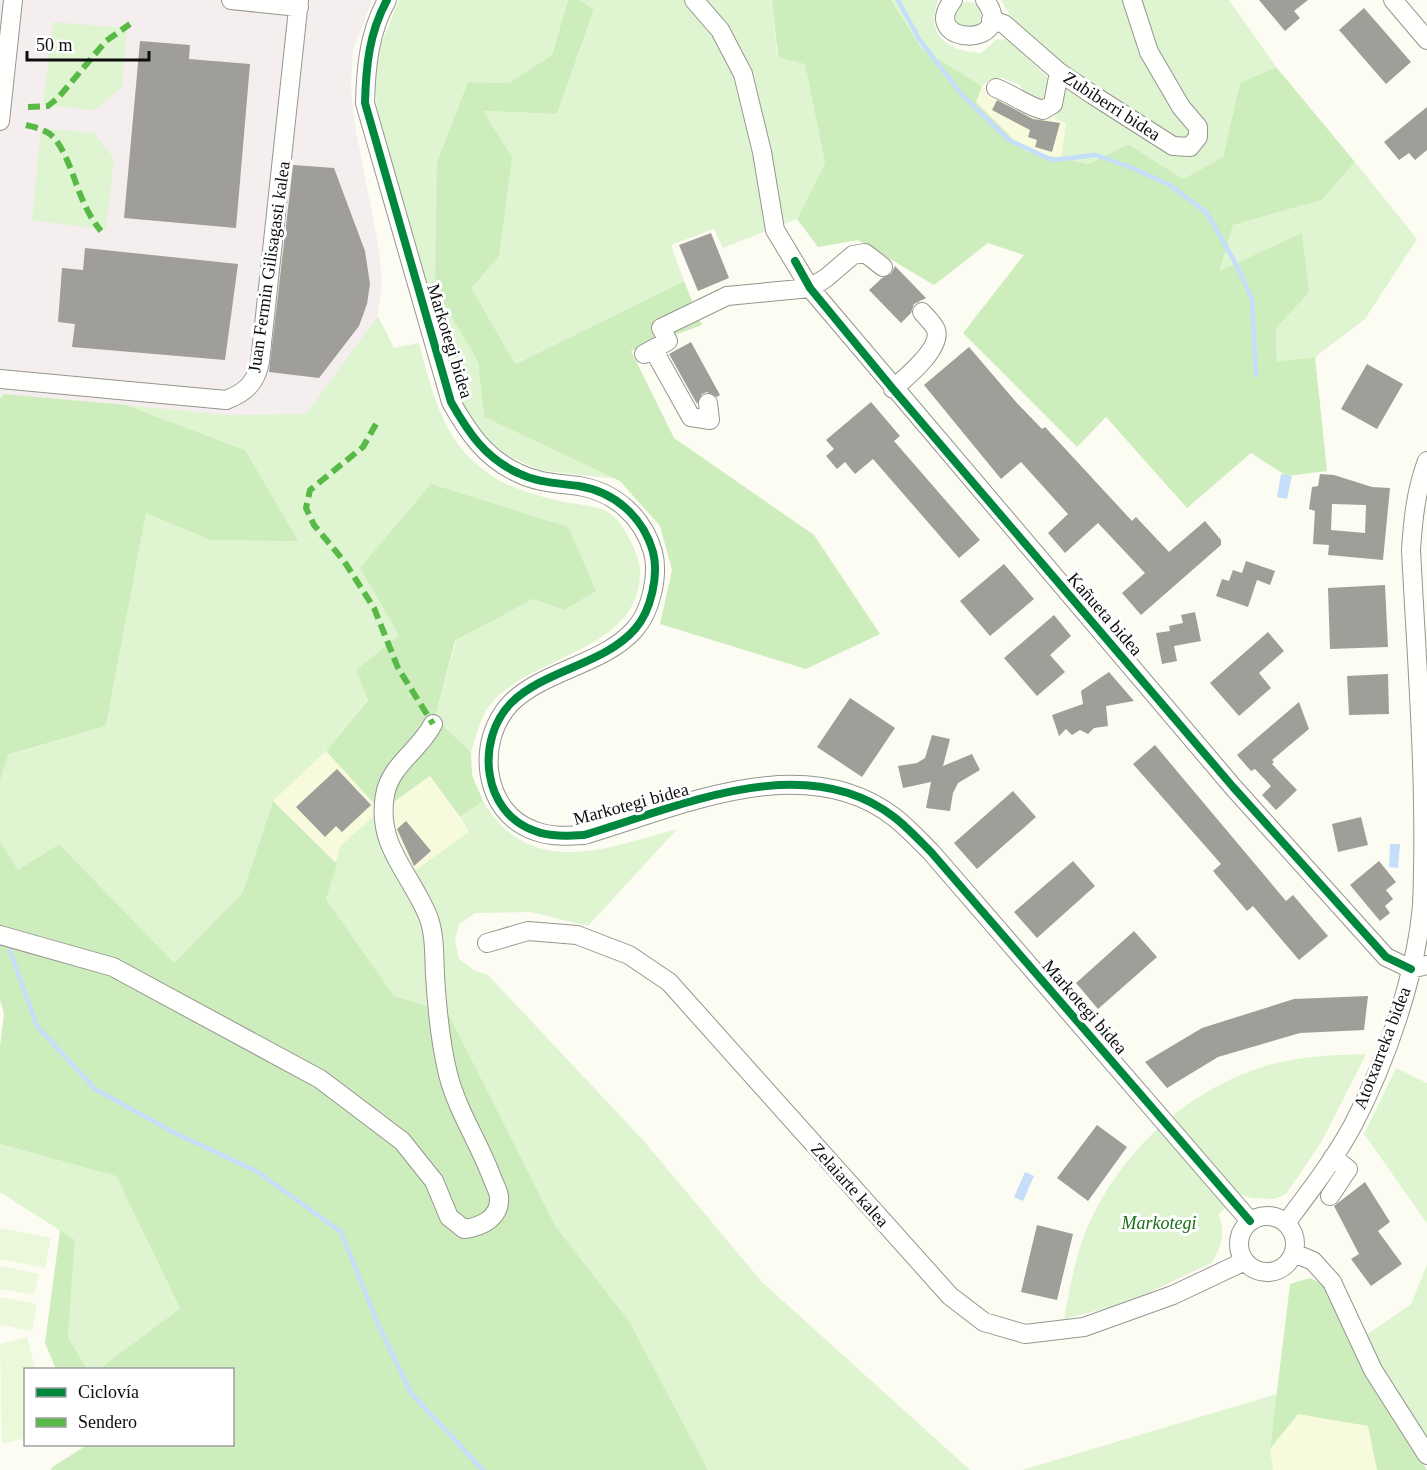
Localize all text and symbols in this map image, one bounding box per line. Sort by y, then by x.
scale bar [27,24,148,62]
text: 50 m [36,35,73,55]
street label: Zubiberri bidea [1060,67,1164,145]
street label: Juan Fermin Gilisagasti kalea [244,160,294,374]
street label: Markotegi bidea [423,281,477,401]
street label: Kañueta bidea [1064,568,1146,660]
street label: Markotegi bidea [571,779,691,829]
street label: Markotegi bidea [1039,956,1131,1058]
street label: Atotxarreka bidea [1349,984,1415,1112]
street label: Zelaiarte kalea [807,1139,893,1231]
park label: Markotegi [1121,1213,1196,1233]
legend [24,1368,234,1446]
text: Ciclovía [78,1382,139,1402]
text: Sendero [78,1412,137,1432]

